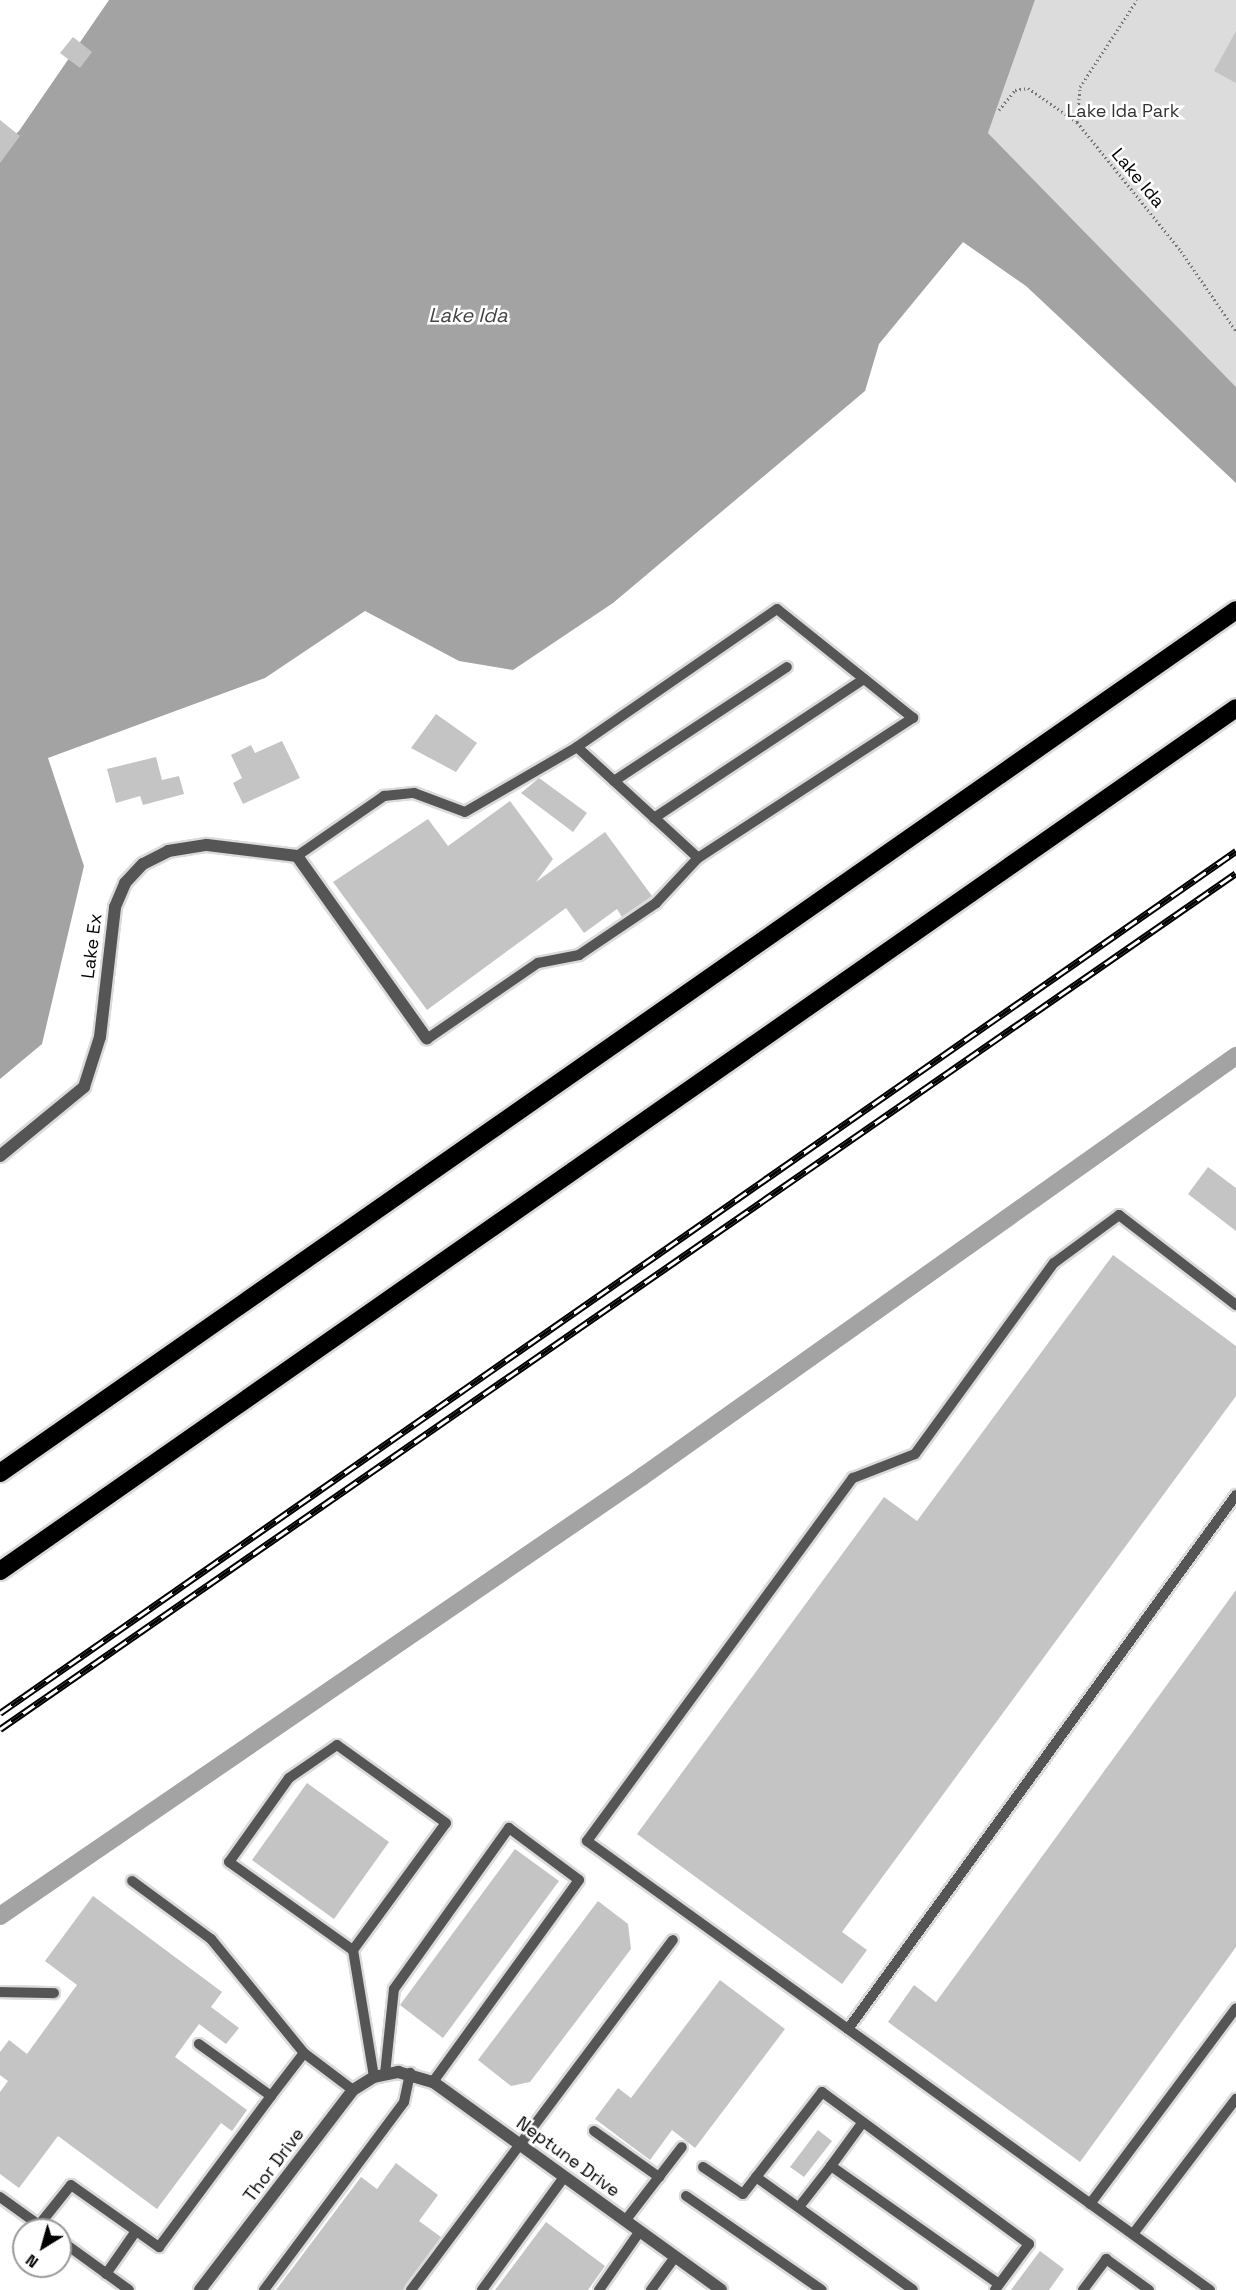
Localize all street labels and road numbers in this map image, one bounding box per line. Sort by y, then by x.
street label: Lake Ida [1107,144,1169,212]
street label: Lake Ex [77,912,107,980]
street label: Neptune Drive [512,2112,624,2202]
street label: Thor Drive [239,2124,309,2206]

